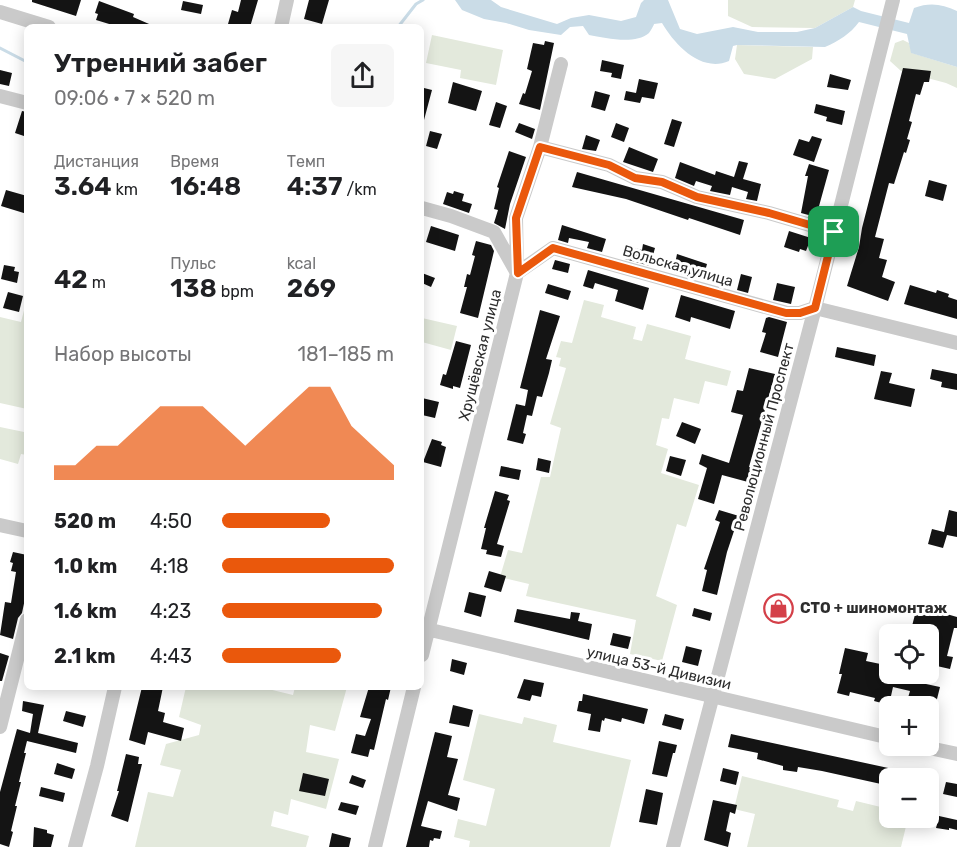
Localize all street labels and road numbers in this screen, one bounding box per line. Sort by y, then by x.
street label: Вольская улица [621,242,735,290]
street label: Хрущёвская улица [455,287,505,423]
street label: Революционный Проспект [730,341,798,533]
street label: улица 53-й Дивизии [585,643,733,693]

